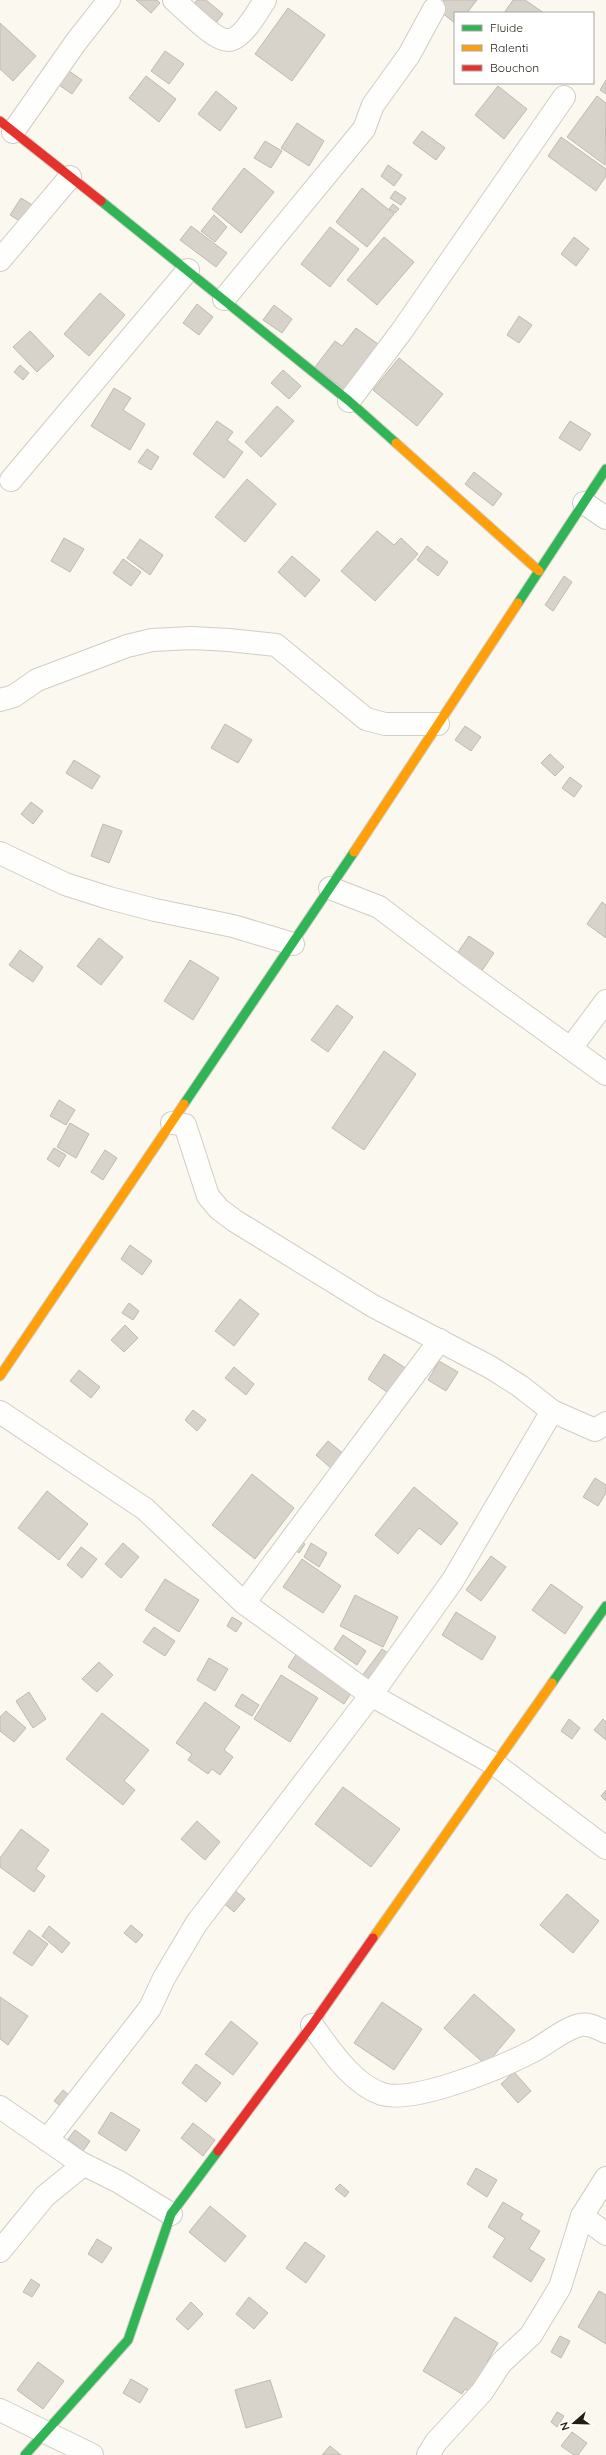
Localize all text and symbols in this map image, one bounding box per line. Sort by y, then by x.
legend [454,12,594,84]
text: Fluide [490,20,523,35]
text: Ralenti [490,40,528,55]
text: Bouchon [490,60,539,75]
north arrow [554,2403,594,2443]
text: N [557,2420,573,2433]

